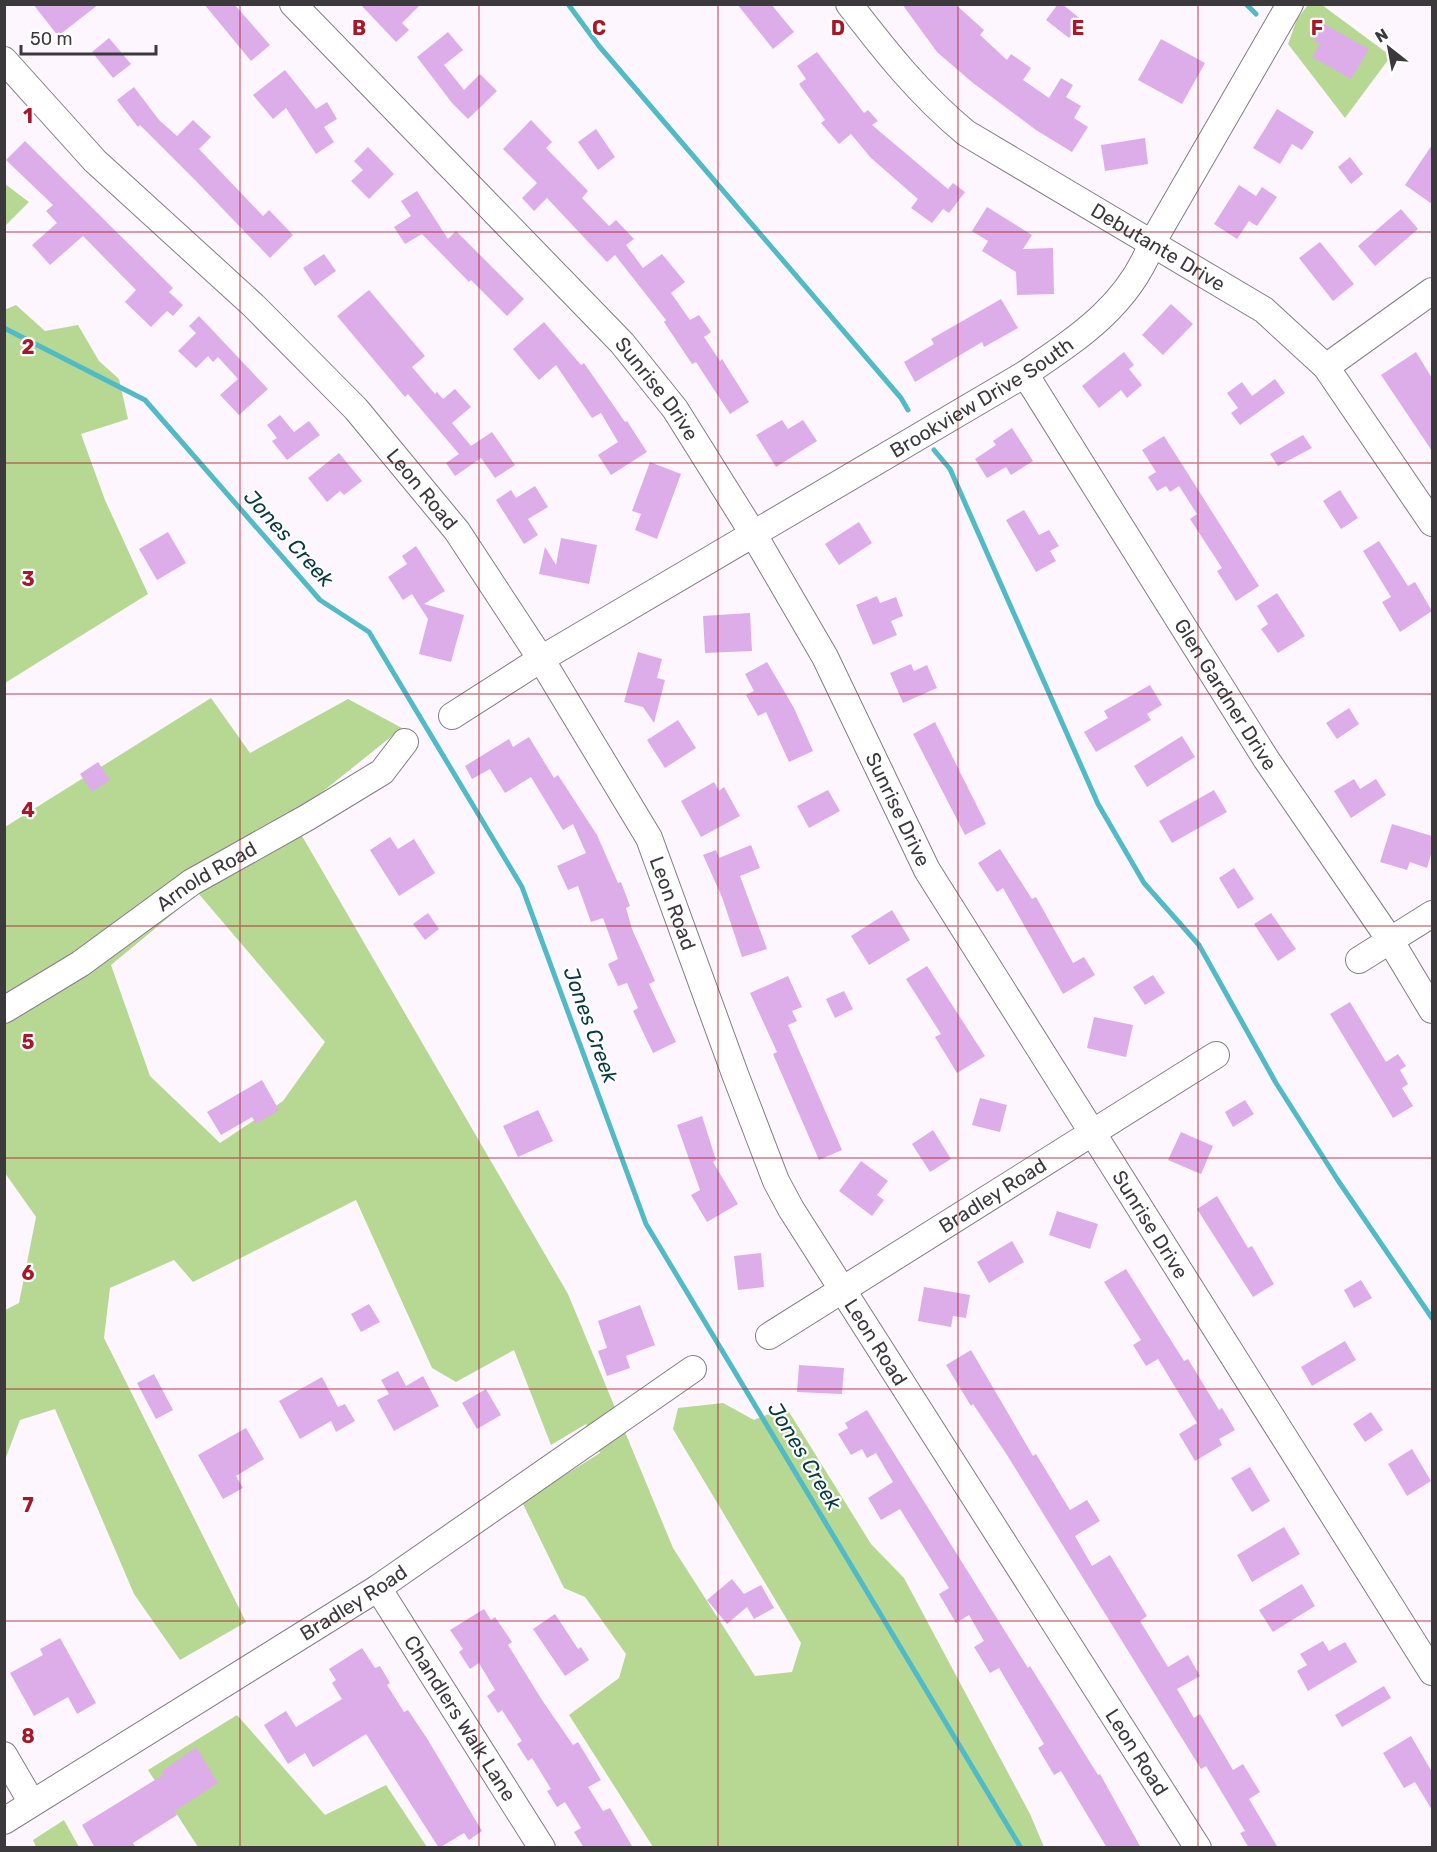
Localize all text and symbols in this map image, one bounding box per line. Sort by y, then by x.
text: B [352,16,366,40]
text: C [592,16,606,40]
text: D [831,16,845,40]
text: E [1072,16,1084,40]
text: F [1311,16,1323,40]
scale bar [21,18,156,56]
north arrow [1359,18,1419,78]
text: N [1372,24,1391,47]
text: 50 m [30,28,73,50]
text: 1 [23,104,33,128]
street label: Debutante Drive [1087,198,1230,296]
street label: Sunrise Drive [610,332,704,445]
street label: Brookview Drive South [886,332,1078,463]
text: 2 [22,335,35,359]
street label: Leon Road [382,444,463,535]
water label: Jones Creek [239,484,340,592]
text: 3 [21,567,35,591]
street label: Glen Gardner Drive [1169,614,1282,775]
street label: Sunrise Drive [861,749,936,870]
text: 4 [21,798,35,822]
street label: Arnold Road [151,836,261,916]
street label: Leon Road [645,853,701,953]
water label: Jones Creek [558,964,624,1088]
text: 5 [22,1030,35,1054]
street label: Bradley Road [934,1153,1051,1238]
street label: Sunrise Drive [1107,1166,1193,1283]
text: 6 [21,1261,35,1285]
street label: Leon Road [839,1294,912,1390]
water label: Jones Creek [763,1397,848,1516]
text: 7 [22,1493,34,1517]
street label: Bradley Road [295,1560,412,1646]
street label: Chandlers Walk Lane [399,1631,521,1806]
street label: Leon Road [1100,1704,1173,1800]
text: 8 [21,1724,35,1748]

